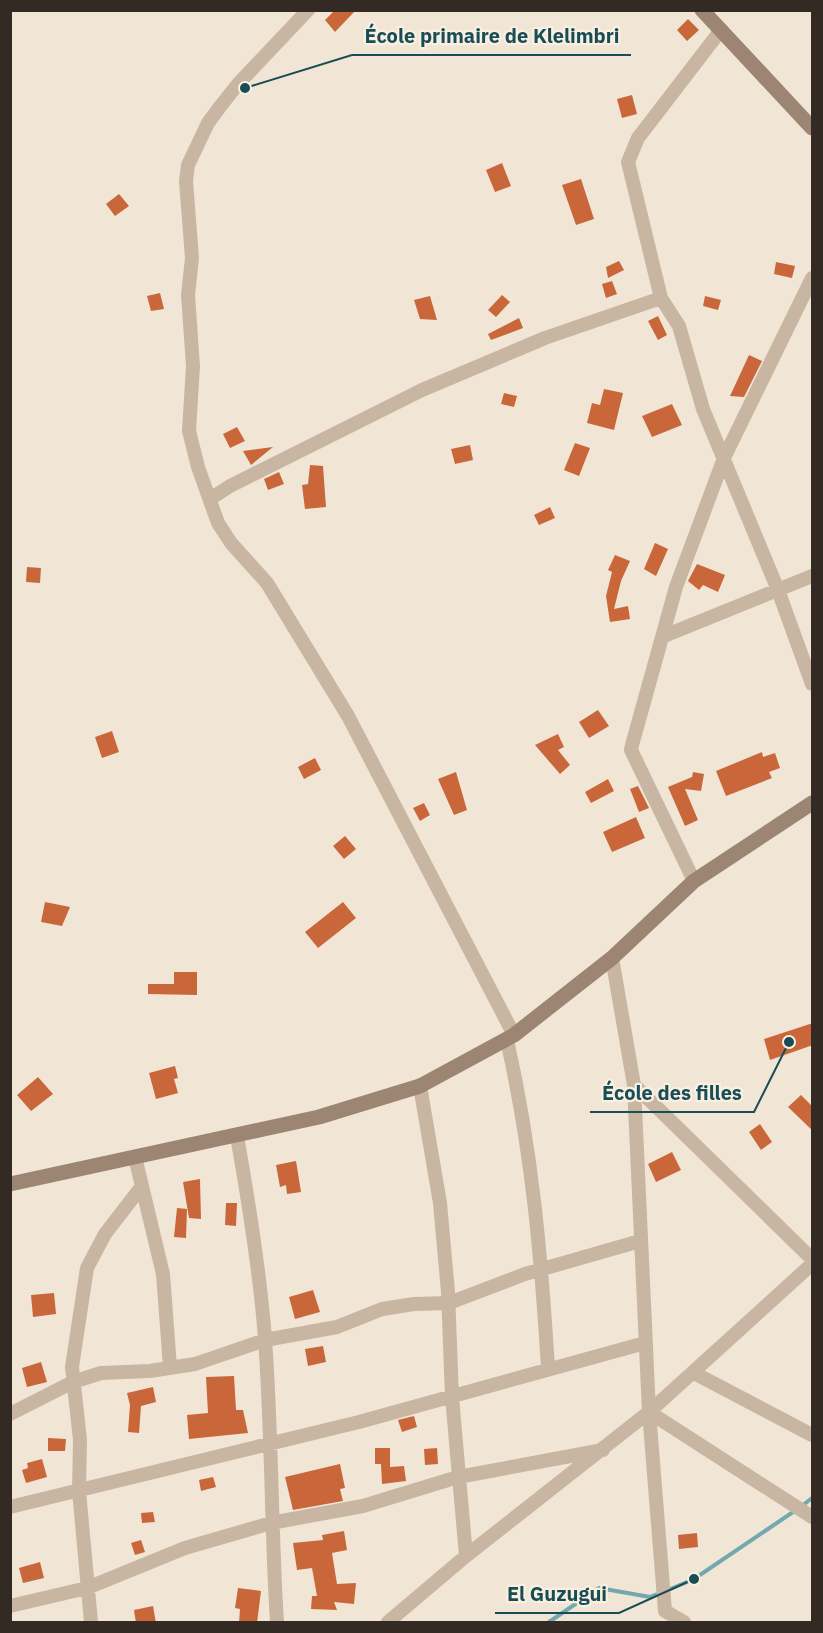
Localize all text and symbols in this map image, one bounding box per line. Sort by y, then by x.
callout: École primaire de Klelimbri [352,17,631,55]
text: École primaire de Klelimbri [364,22,620,49]
callout: École des filles [590,1074,754,1112]
text: École des filles [602,1079,742,1106]
callout: El Guzugui [495,1575,619,1613]
text: El Guzugui [507,1580,607,1607]

